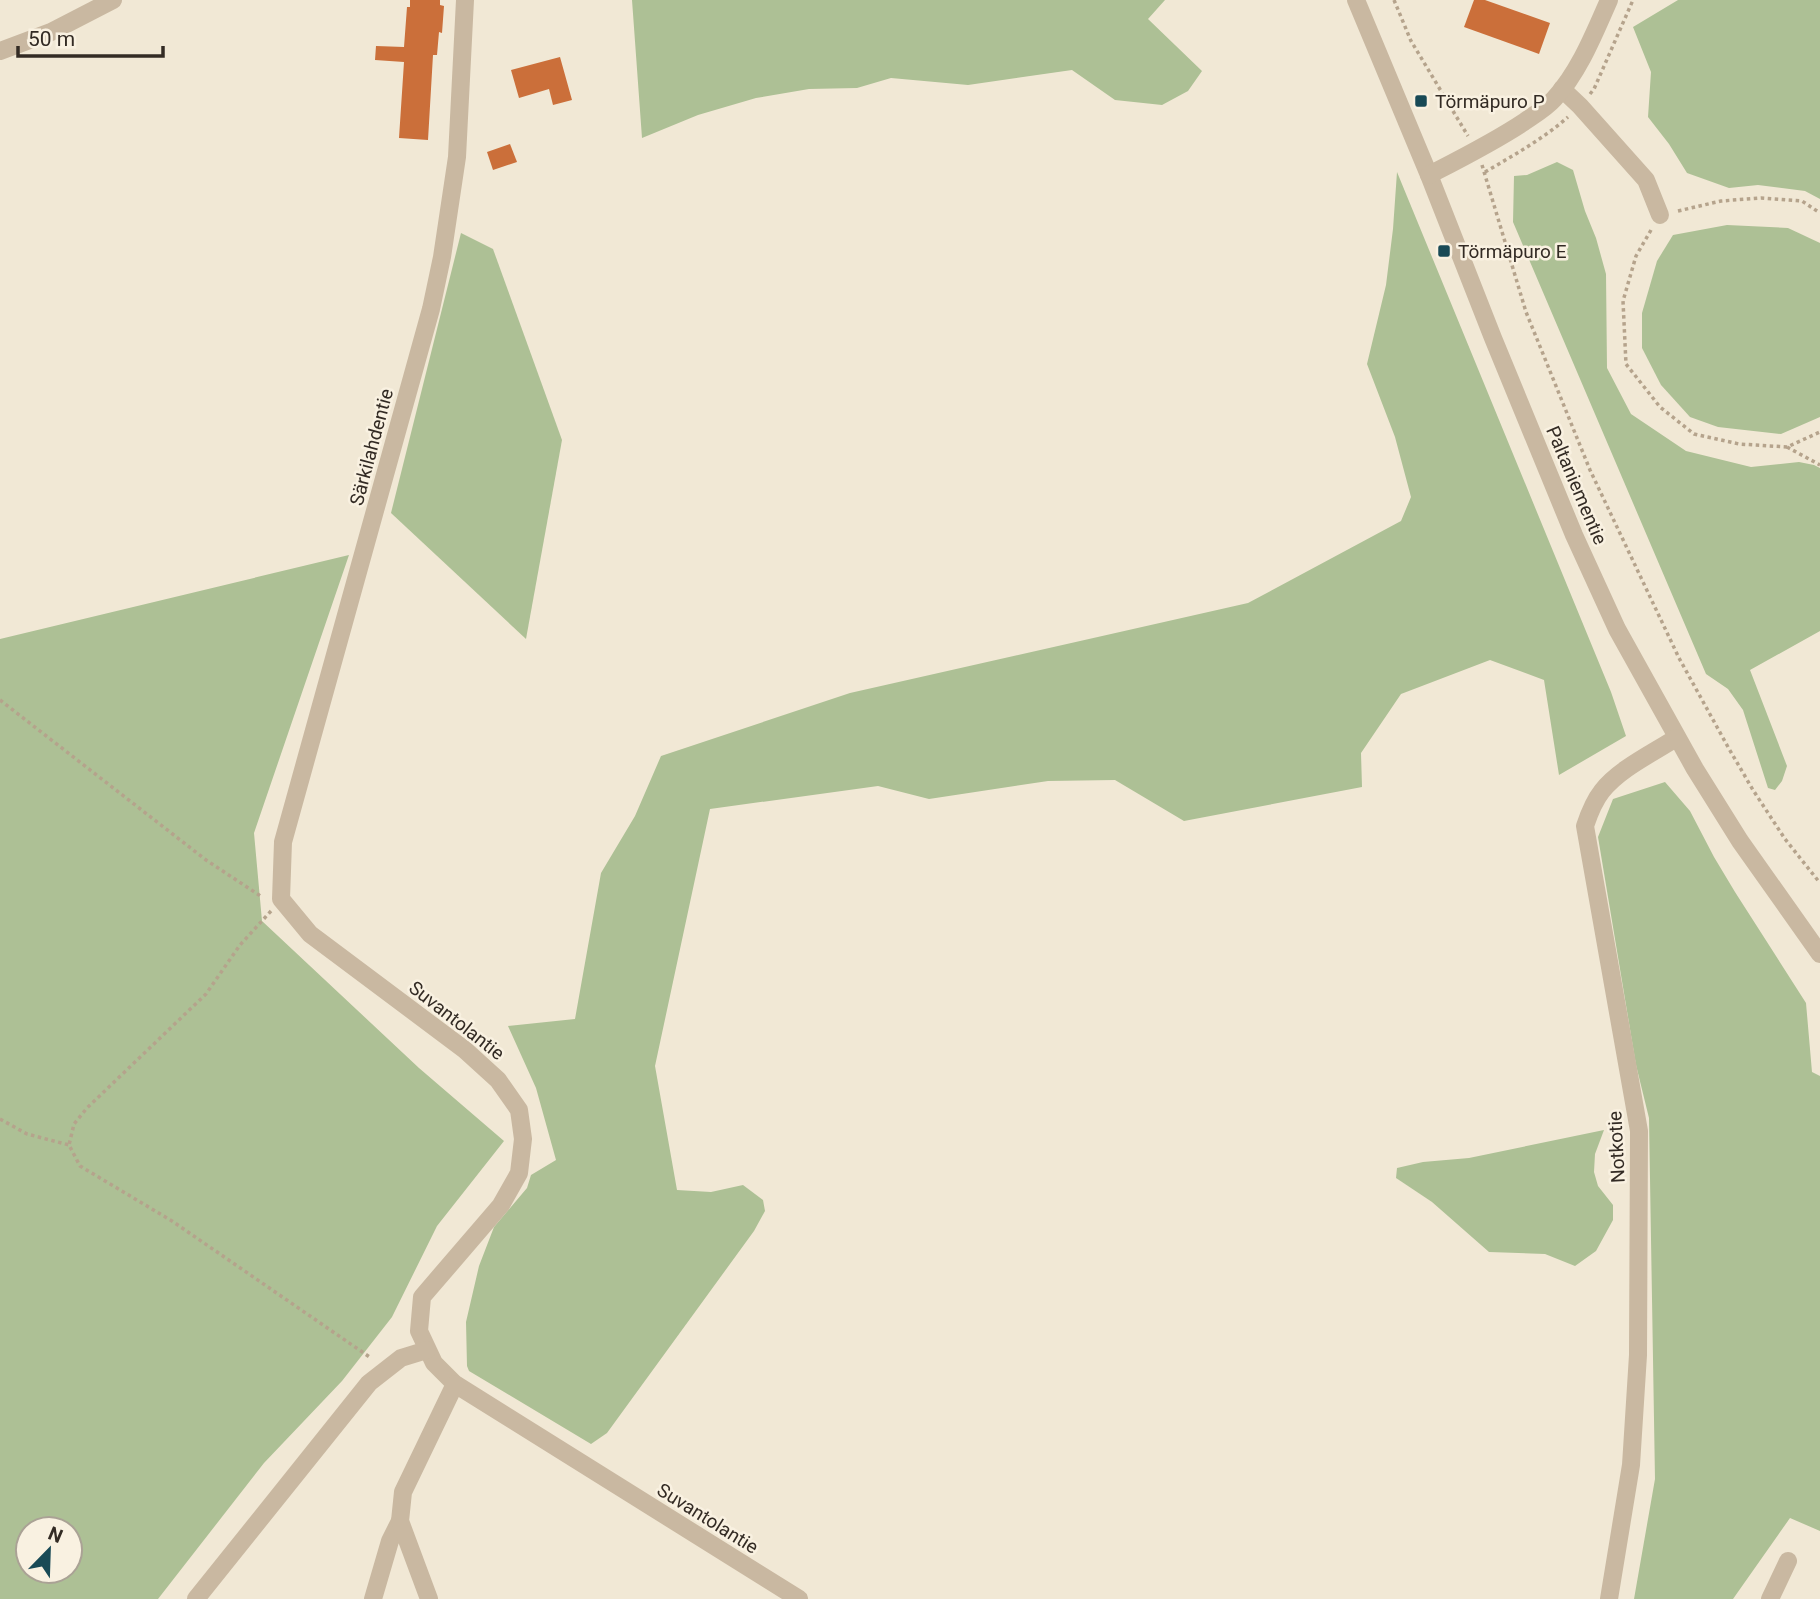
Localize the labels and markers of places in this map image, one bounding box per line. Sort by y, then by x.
place label: Törmäpuro P [1435,90,1545,113]
marker: Törmäpuro P [1413,93,1429,109]
place label: Törmäpuro E [1458,240,1567,263]
marker: Törmäpuro E [1436,243,1452,259]

